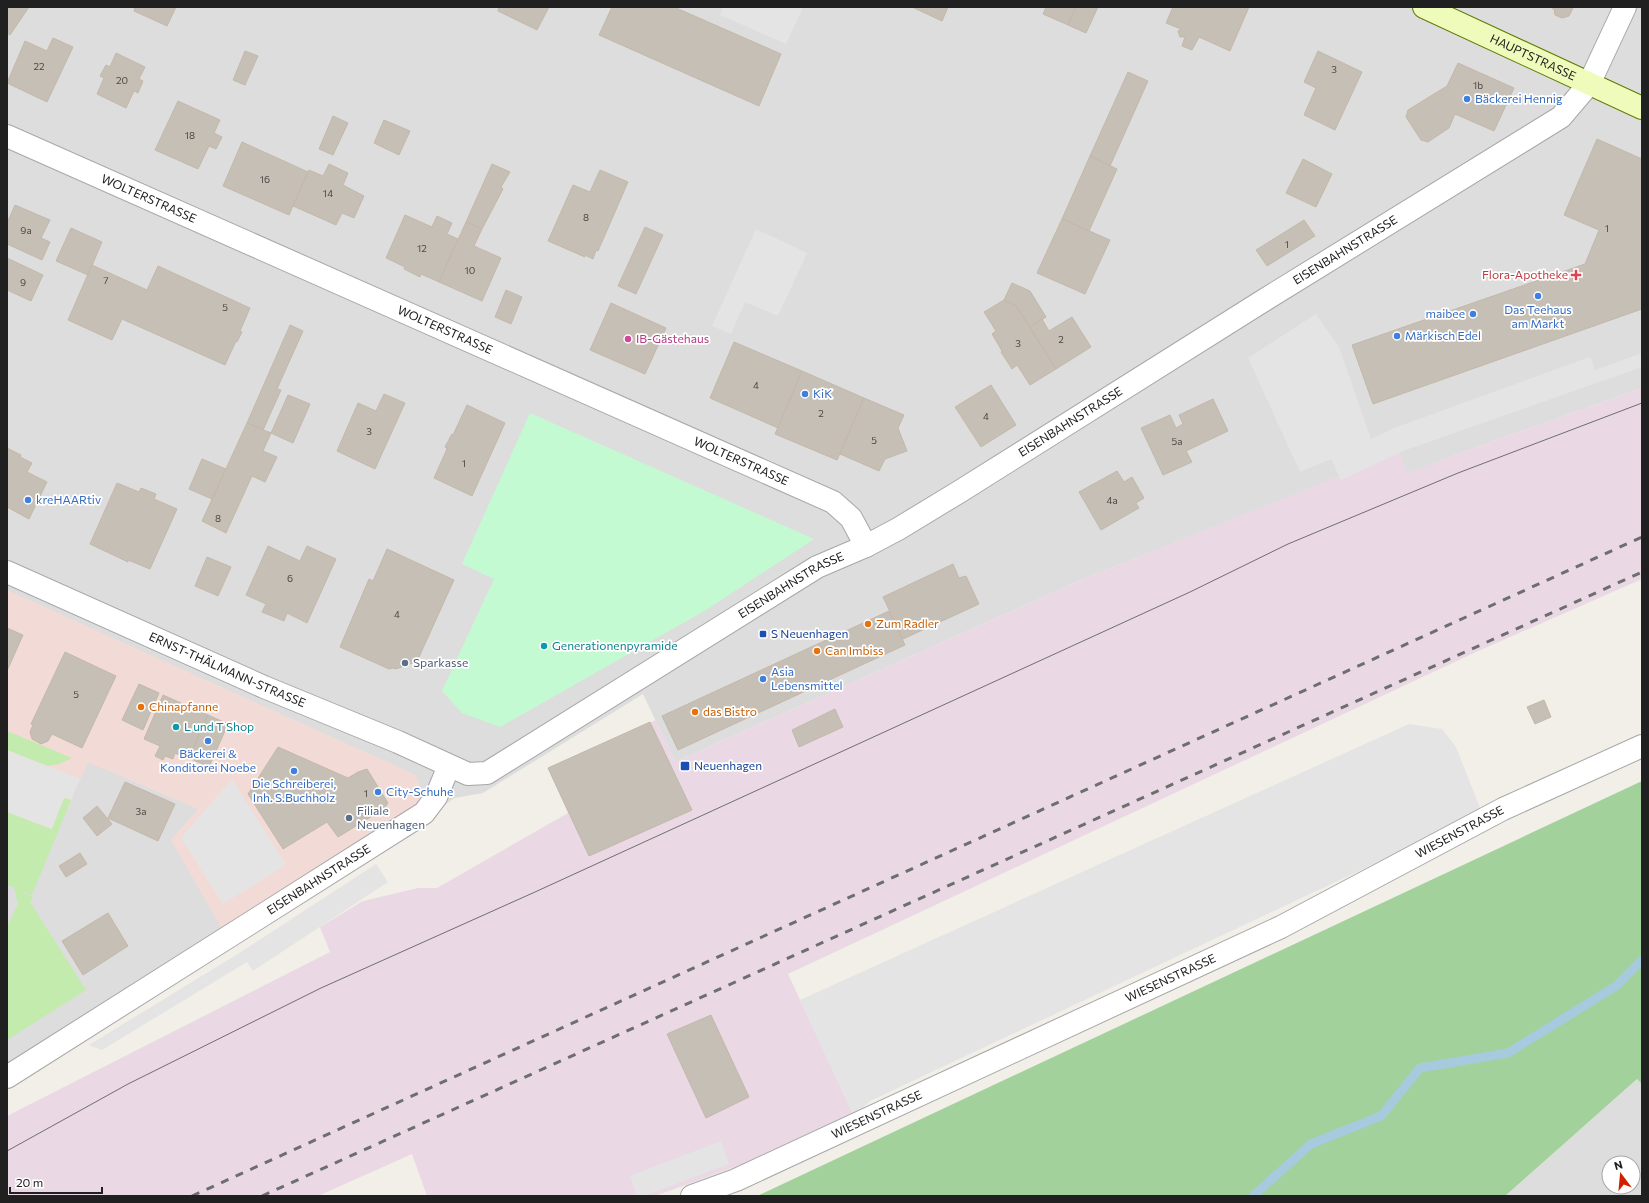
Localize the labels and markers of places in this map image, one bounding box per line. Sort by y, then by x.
place label: Bäckerei Hennig [1475,91,1563,105]
marker: Bäckerei Hennig [1462,94,1472,104]
place label: Flora-Apotheke [1482,267,1568,281]
marker: Flora-Apotheke [1571,270,1581,280]
marker: Das Teehaus am Markt [1533,291,1543,301]
place label: Das Teehaus am Markt [1504,302,1572,330]
place label: maibee [1425,306,1465,320]
marker: maibee [1468,309,1478,319]
place label: Märkisch Edel [1405,328,1481,342]
place label: IB-Gästehaus [636,331,709,345]
marker: Märkisch Edel [1392,331,1402,341]
marker: IB-Gästehaus [623,334,633,344]
place label: KiK [813,386,832,400]
marker: KiK [800,389,810,399]
place label: kreHAARtiv [36,492,101,506]
marker: kreHAARtiv [23,495,33,505]
place label: Zum Radler [876,616,939,630]
marker: Zum Radler [863,619,873,629]
place label: S Neuenhagen [771,626,848,640]
marker: S Neuenhagen [758,629,768,639]
place label: Generationenpyramide [552,638,677,652]
marker: Generationenpyramide [539,641,549,651]
place label: Can Imbiss [825,643,884,657]
marker: Can Imbiss [812,646,822,656]
place label: Sparkasse [413,655,468,669]
marker: Sparkasse [400,658,410,668]
place label: Asia Lebensmittel [771,664,843,692]
marker: Asia Lebensmittel [758,674,768,684]
place label: Chinapfanne [149,699,218,713]
marker: Chinapfanne [136,702,146,712]
place label: das Bistro [703,704,757,718]
marker: das Bistro [690,707,700,717]
place label: L und T Shop [184,719,254,733]
marker: L und T Shop [171,722,181,732]
marker: Bäckerei & Konditorei Noebe [203,736,213,746]
place label: Bäckerei & Konditorei Noebe [160,746,256,774]
place label: Neuenhagen [694,758,762,772]
marker: Neuenhagen [679,760,691,772]
marker: Die Schreiberei, Inh. S.Buchholz [289,766,299,776]
place label: Die Schreiberei, Inh. S.Buchholz [252,776,337,804]
place label: City-Schuhe [386,784,453,798]
marker: City-Schuhe [373,787,383,797]
place label: Filiale Neuenhagen [357,803,425,831]
marker: Filiale Neuenhagen [344,813,354,823]

